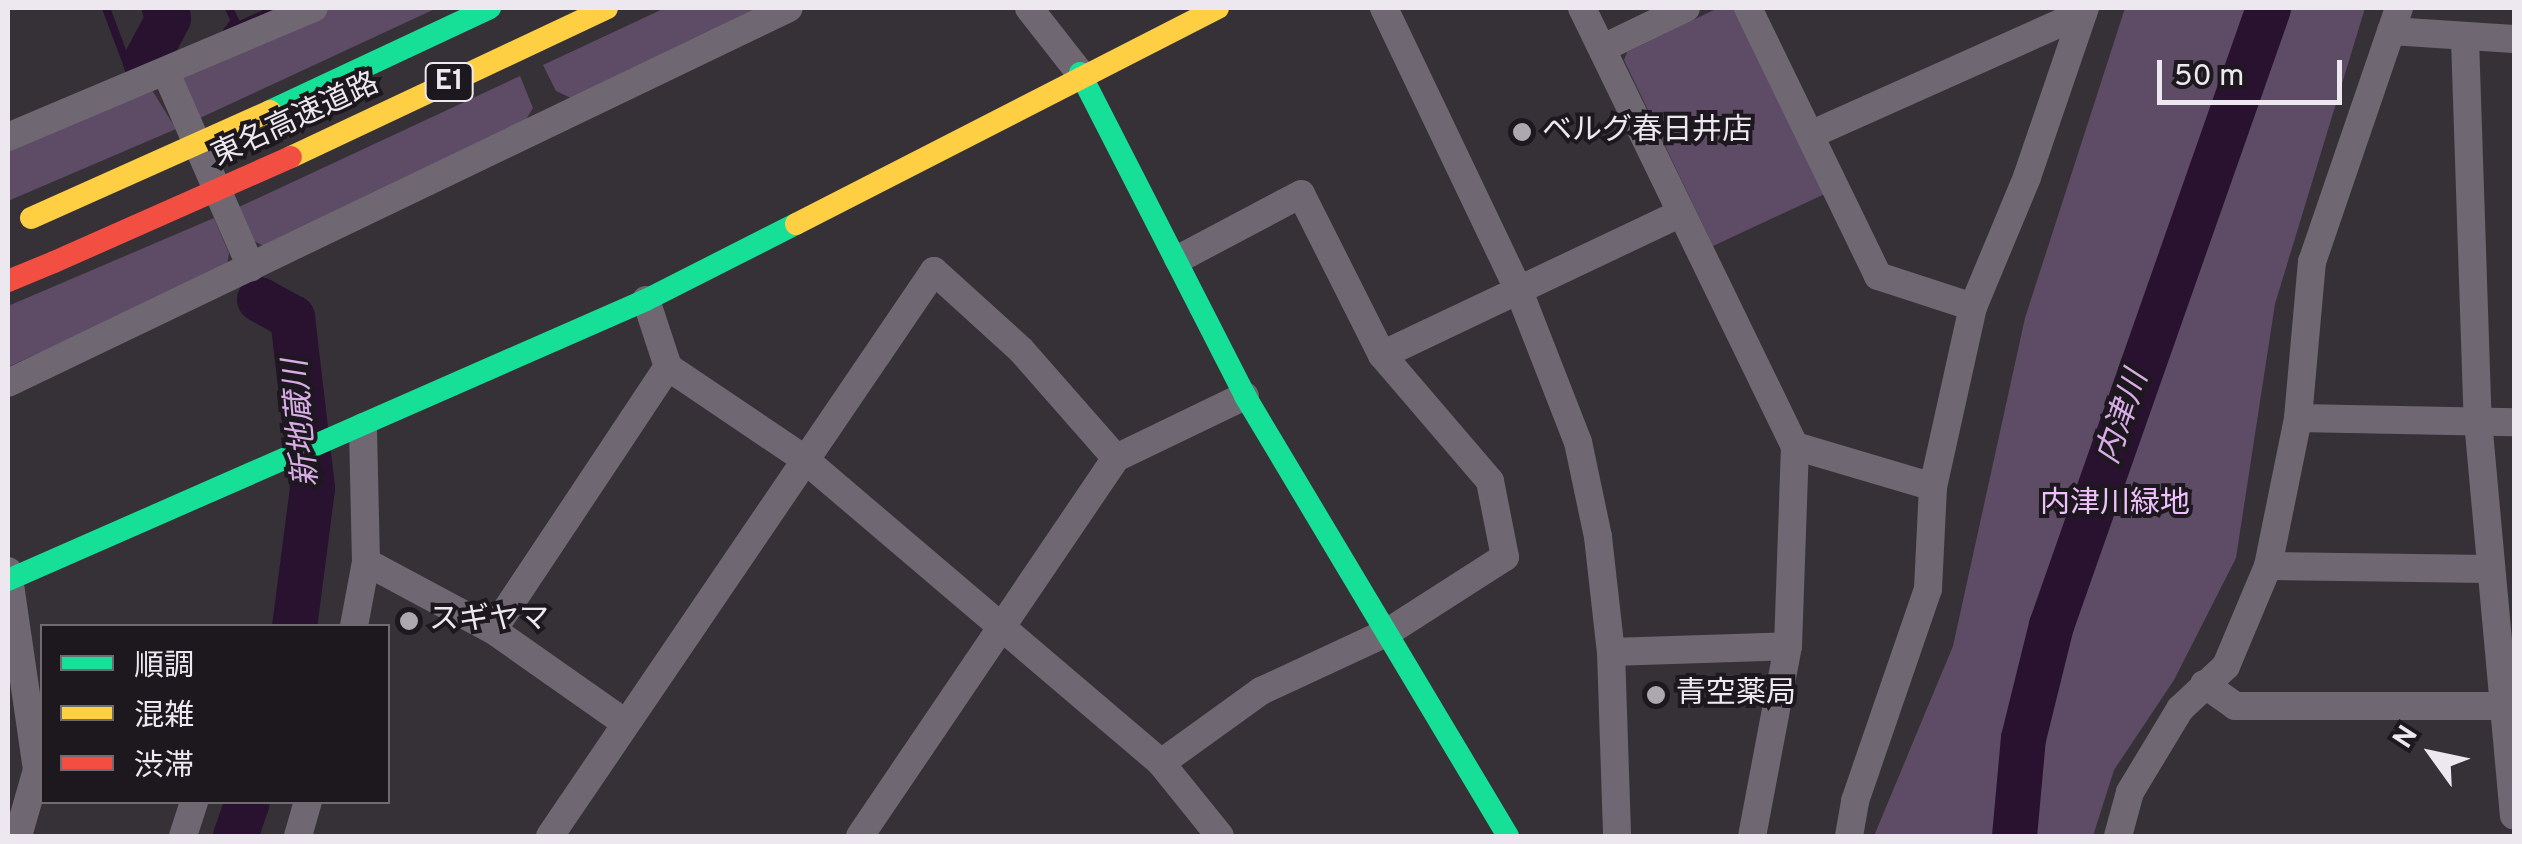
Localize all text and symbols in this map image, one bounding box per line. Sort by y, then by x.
scale bar [2162,40,2347,102]
road number: E1 [424,59,474,105]
text: 50 m [2174,59,2244,96]
street label: 東名高速道路 [207,67,385,175]
place label: ベルグ春日井店 [1542,114,1752,150]
marker: ベルグ春日井店 [1511,121,1533,143]
water label: 新地蔵川 [278,358,328,488]
water label: 内津川 [2090,366,2158,470]
park label: 内津川緑地 [2040,487,2190,523]
place label: スギヤマ [429,603,549,639]
marker: スギヤマ [398,610,420,632]
legend [40,624,390,804]
text: 順調 [134,649,194,686]
place label: 青空薬局 [1676,677,1796,713]
marker: 青空薬局 [1645,684,1667,706]
text: 混雑 [134,699,194,736]
north arrow [2382,704,2482,804]
text: N [2386,719,2427,756]
text: 渋滞 [134,749,194,786]

